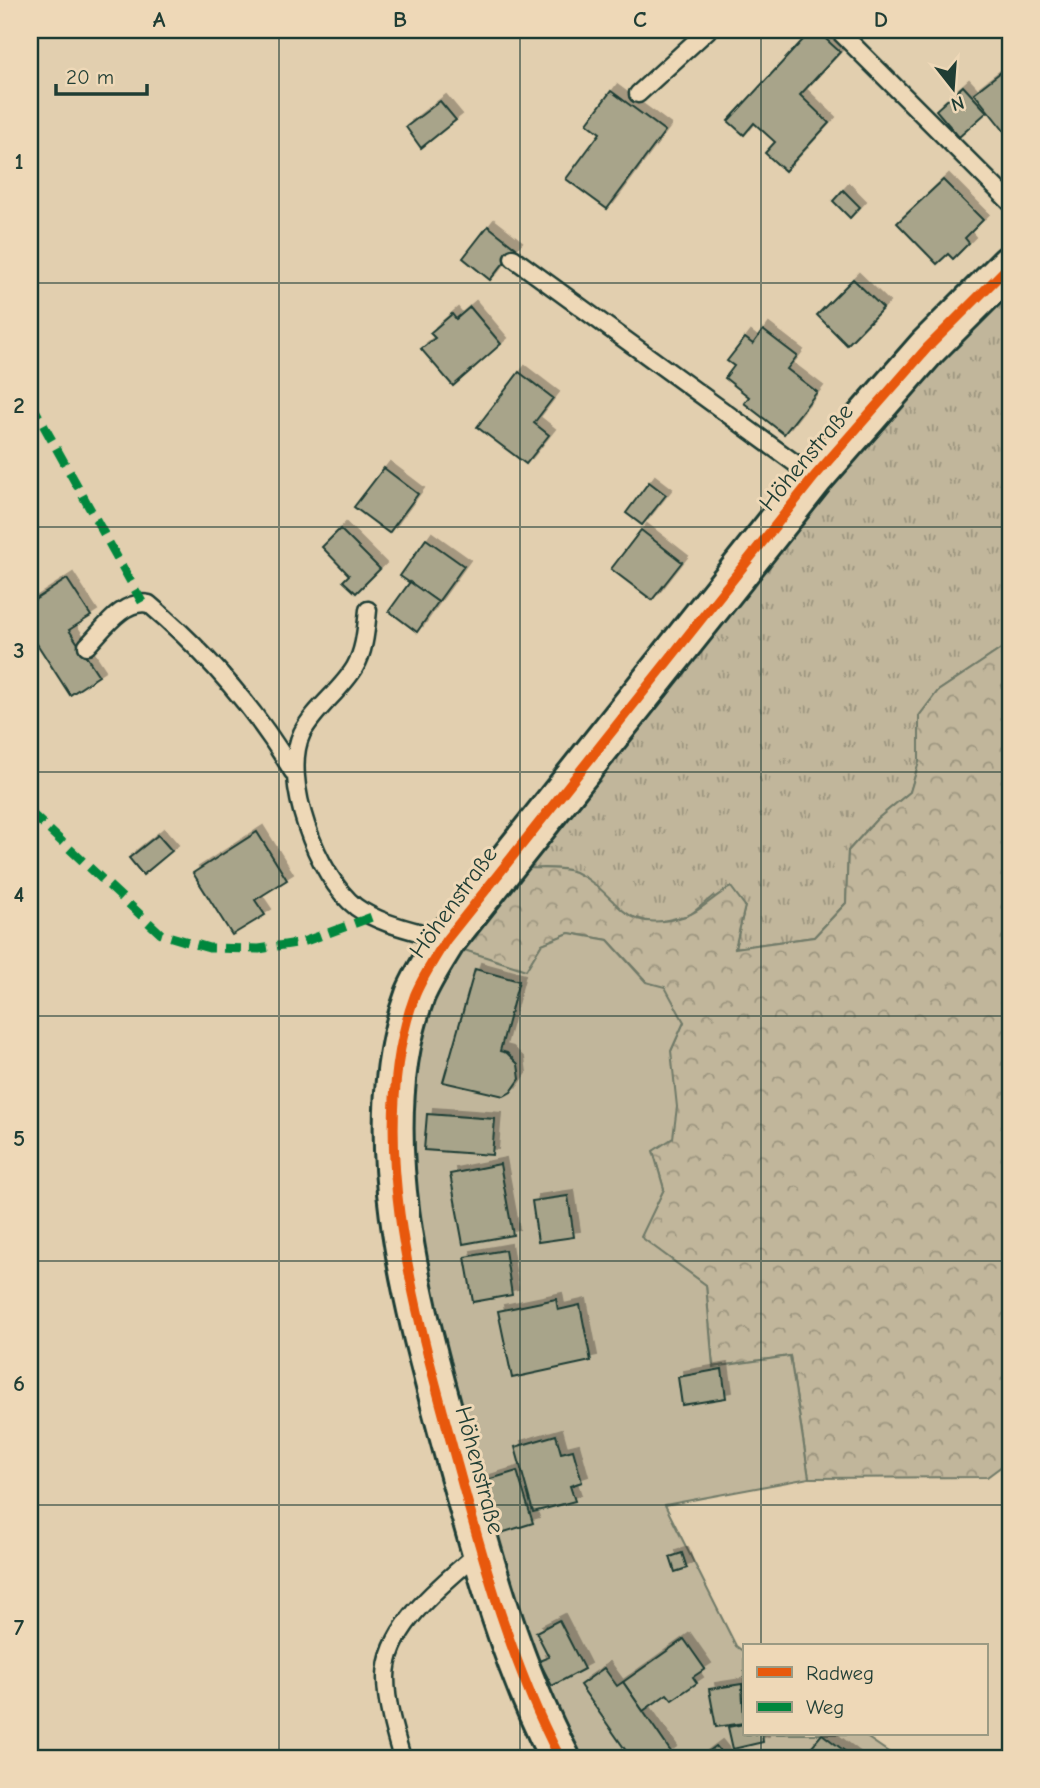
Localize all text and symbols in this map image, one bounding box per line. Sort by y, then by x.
text: A [153,6,166,33]
text: B [393,6,407,33]
text: C [633,6,647,33]
text: D [874,6,888,33]
scale bar [56,52,147,96]
north arrow [918,52,988,122]
text: 20 m [66,65,114,89]
text: N [949,91,967,116]
text: 1 [14,148,24,175]
text: 2 [13,392,25,419]
street label: Höhenstraße [753,398,859,516]
text: 3 [13,637,25,664]
street label: Höhenstraße [403,841,503,963]
text: 4 [14,881,25,908]
text: 5 [13,1125,25,1152]
text: 6 [13,1370,25,1397]
street label: Höhenstraße [450,1403,510,1537]
text: 7 [14,1614,25,1641]
legend [743,1644,988,1736]
text: Radweg [806,1661,874,1685]
text: Weg [806,1695,844,1719]

